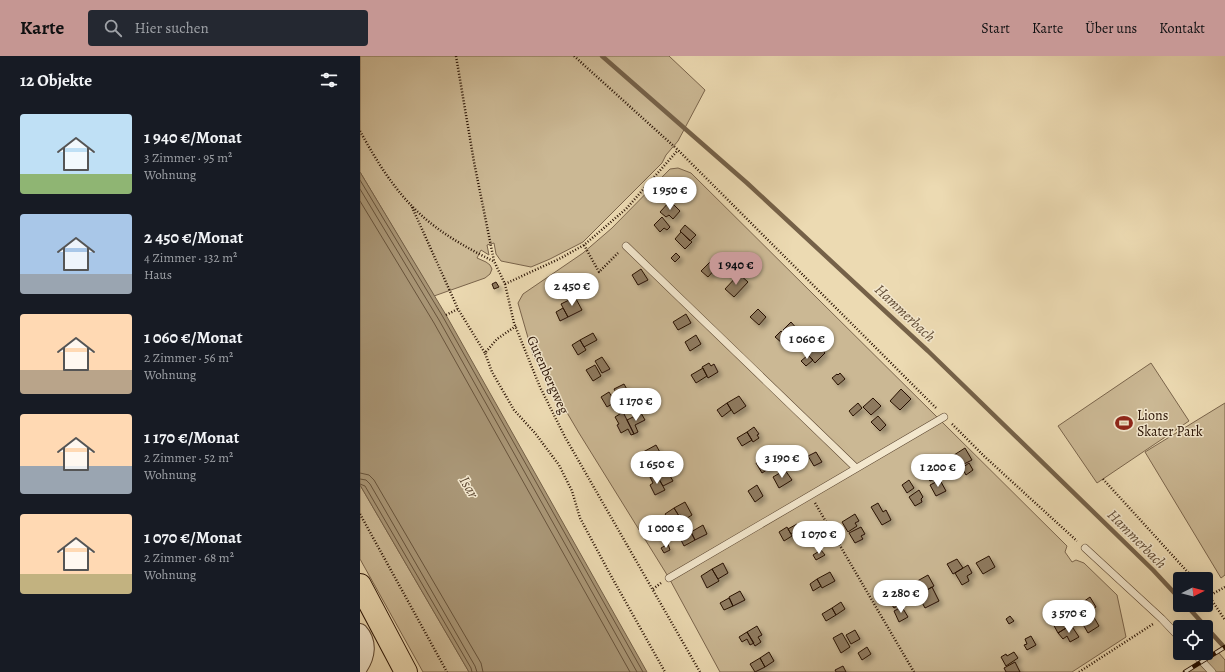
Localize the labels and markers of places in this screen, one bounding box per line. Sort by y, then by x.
pin: 1 950 € [633,177,707,211]
pin: 1 940 € [699,252,773,286]
pin: 2 450 € [535,273,609,307]
pin: 1 060 € [770,326,844,360]
pin: 1 170 € [599,388,673,422]
place label: Lions Skater Park [1137,406,1203,441]
sports icon: Lions Skater Park [1114,413,1134,433]
pin: 3 190 € [745,445,819,479]
pin: 1 650 € [620,451,694,485]
pin: 1 200 € [901,454,975,488]
pin: 1 000 € [629,515,703,549]
pin: 1 070 € [782,521,856,555]
pin: 2 280 € [864,580,938,614]
pin: 3 570 € [1032,600,1106,634]

